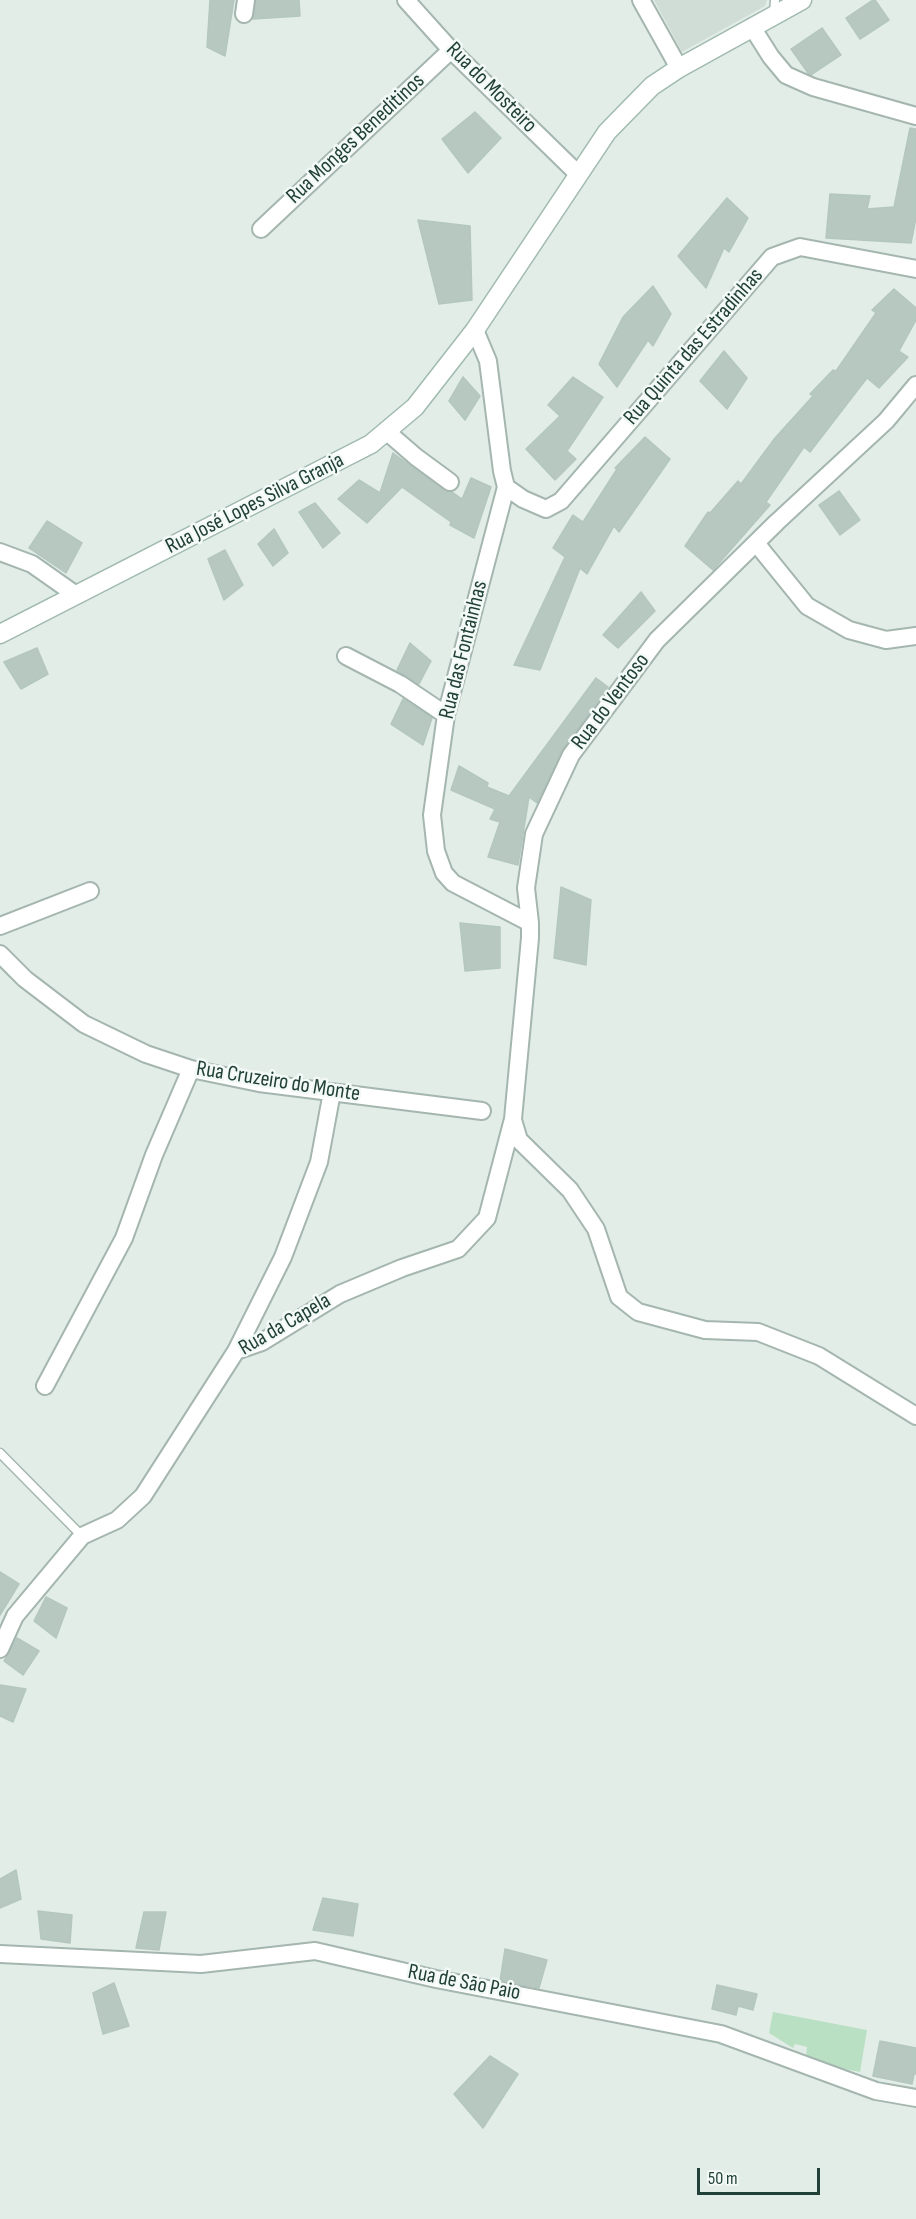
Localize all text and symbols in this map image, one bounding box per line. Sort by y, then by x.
street label: Rua do Mosteiro [440,37,542,139]
street label: Rua Monges Beneditinos [281,68,431,210]
street label: Rua Quinta das Estradinhas [619,263,769,431]
street label: Rua José Lopes Silva Granja [161,448,349,560]
street label: Rua das Fontainhas [434,578,494,722]
street label: Rua do Ventoso [566,649,656,755]
street label: Rua Cruzeiro do Monte [194,1056,362,1108]
street label: Rua da Capela [234,1288,336,1362]
street label: Rua de São Paio [406,1959,522,2007]
scale bar [700,2156,823,2194]
text: 50 m [708,2168,738,2189]

